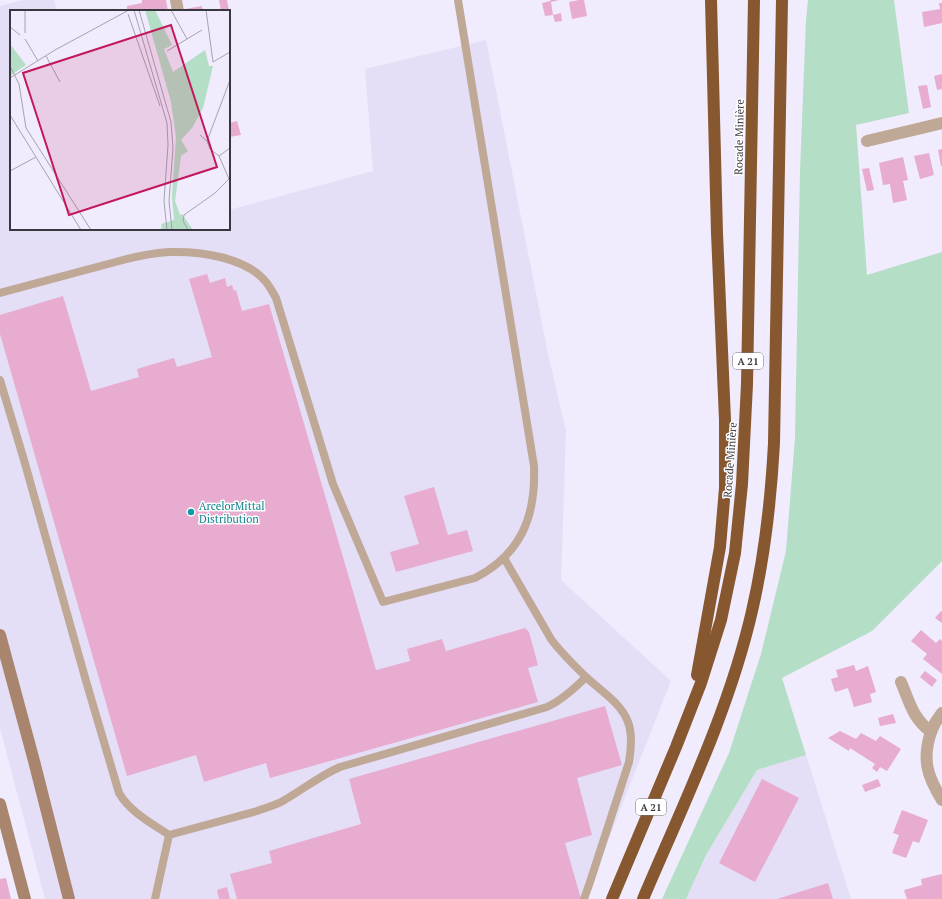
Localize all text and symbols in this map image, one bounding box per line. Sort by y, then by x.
inset map [10,10,230,230]
street label: Rocade Minière [731,98,747,175]
road number: A 21 [733,353,763,369]
street label: Rocade Minière [720,421,740,498]
place label: ArcelorMittal Distribution [199,499,265,526]
marker: ArcelorMittal Distribution [186,507,196,517]
road number: A 21 [636,799,666,815]

